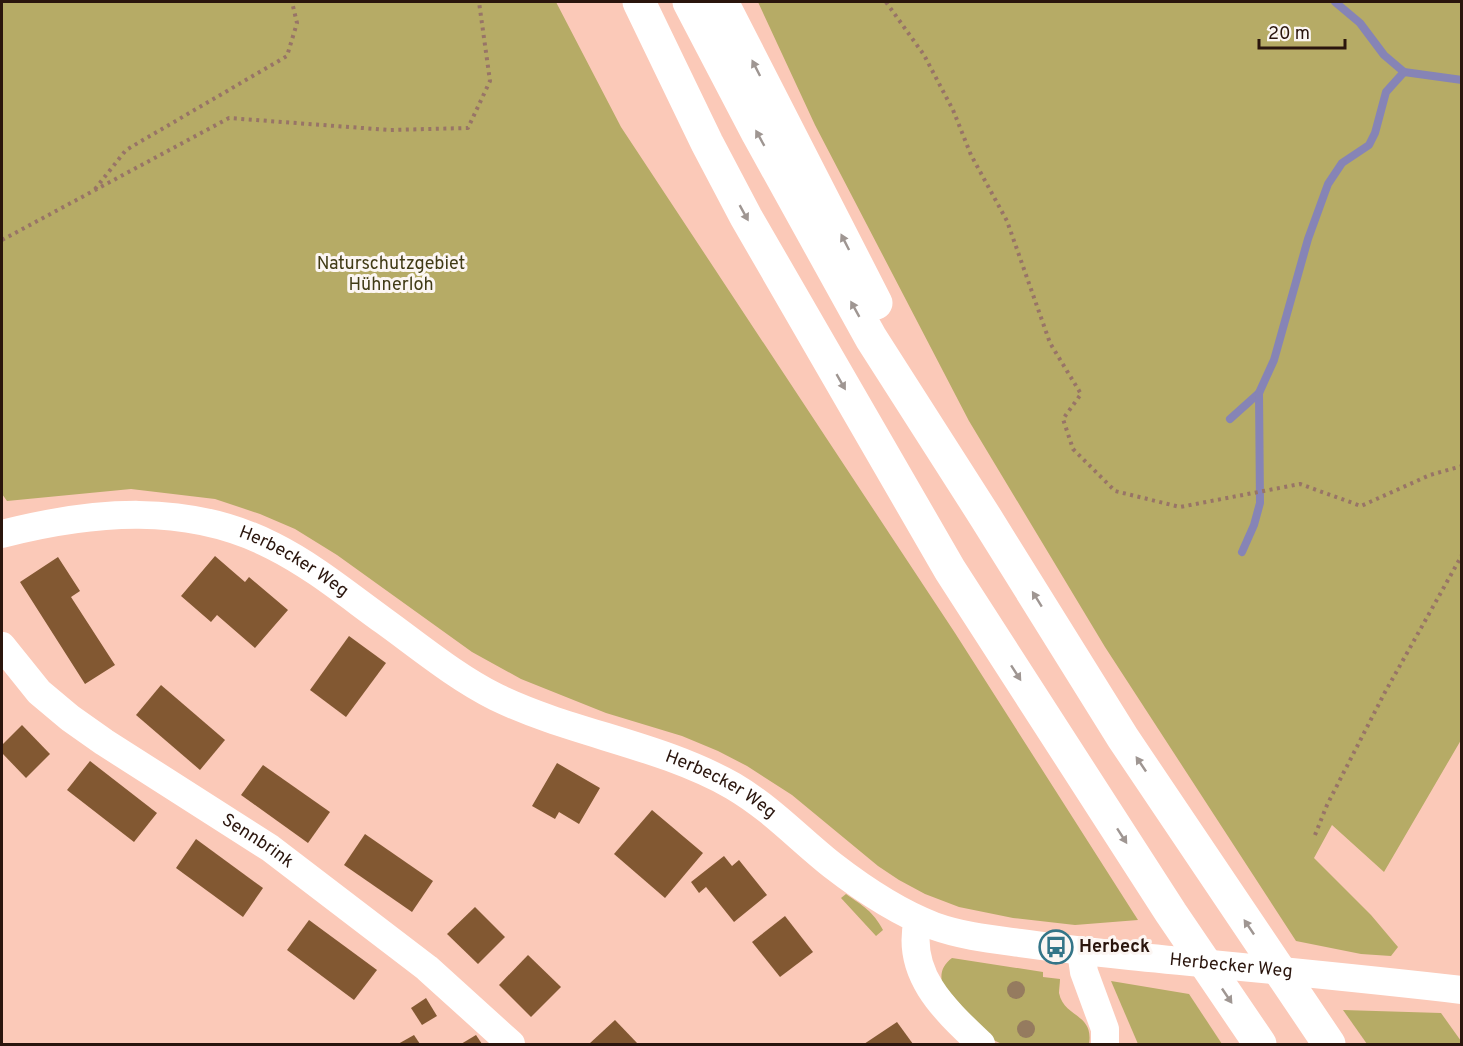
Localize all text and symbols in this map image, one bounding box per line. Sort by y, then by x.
scale bar [1259,12,1344,50]
text: 20 m [1268,23,1310,46]
one-way arrow [751,59,761,76]
one-way arrow [755,129,765,146]
one-way arrow [739,205,749,222]
one-way arrow [840,233,850,250]
park label: Naturschutzgebiet Hühnerloh [317,253,465,297]
one-way arrow [850,300,860,317]
one-way arrow [836,374,847,390]
street label: Herbecker Weg [236,521,353,602]
one-way arrow [1031,591,1042,607]
one-way arrow [1011,664,1022,681]
street label: Herbecker Weg [662,745,781,824]
one-way arrow [1135,756,1146,772]
street label: Sennbrink [217,809,298,874]
one-way arrow [1116,828,1128,844]
one-way arrow [1243,918,1254,935]
bus stop icon: Herbeck [1038,929,1074,965]
place label: Herbeck [1079,936,1150,959]
street label: Herbecker Weg [1168,948,1294,983]
one-way arrow [1222,988,1233,1004]

